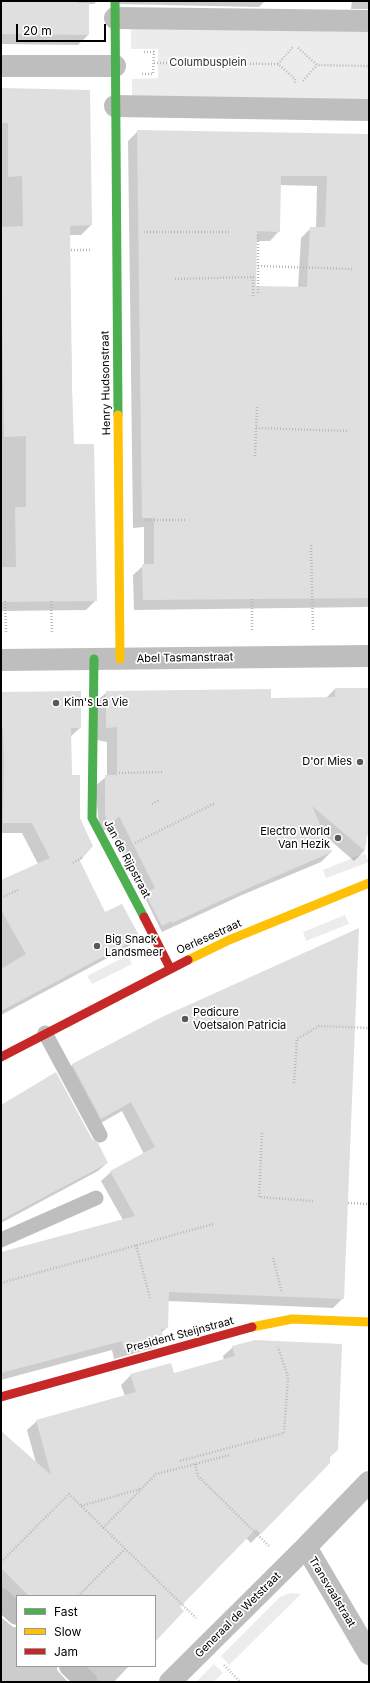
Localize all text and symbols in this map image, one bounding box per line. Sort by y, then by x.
scale bar [18,16,108,42]
text: 20 m [23,23,52,38]
park label: Columbusplein [169,56,247,70]
street label: Henry Hudsonstraat [98,331,114,435]
street label: Abel Tasmanstraat [137,651,233,665]
place label: Kim's La Vie [64,696,128,710]
marker: Kim's La Vie [51,698,61,708]
place label: D'or Mies [302,755,352,769]
marker: D'or Mies [355,757,365,767]
street label: Jan de Rijpstraat [101,818,153,900]
place label: Electro World Van Hezik [260,825,330,851]
marker: Electro World Van Hezik [333,833,343,843]
street label: Oerlesestraat [174,917,244,957]
place label: Big Snack Landsmeer [105,933,163,959]
marker: Big Snack Landsmeer [92,941,102,951]
place label: Pedicure Voetsalon Patricia [193,1006,286,1032]
marker: Pedicure Voetsalon Patricia [180,1014,190,1024]
street label: President Steijnstraat [125,1314,235,1356]
street label: Transvaalstraat [306,1554,358,1630]
street label: Generaal de Wetstraat [192,1569,284,1661]
legend [16,1595,156,1667]
text: Fast [54,1604,78,1619]
text: Slow [54,1624,81,1639]
text: Jam [54,1644,78,1659]

